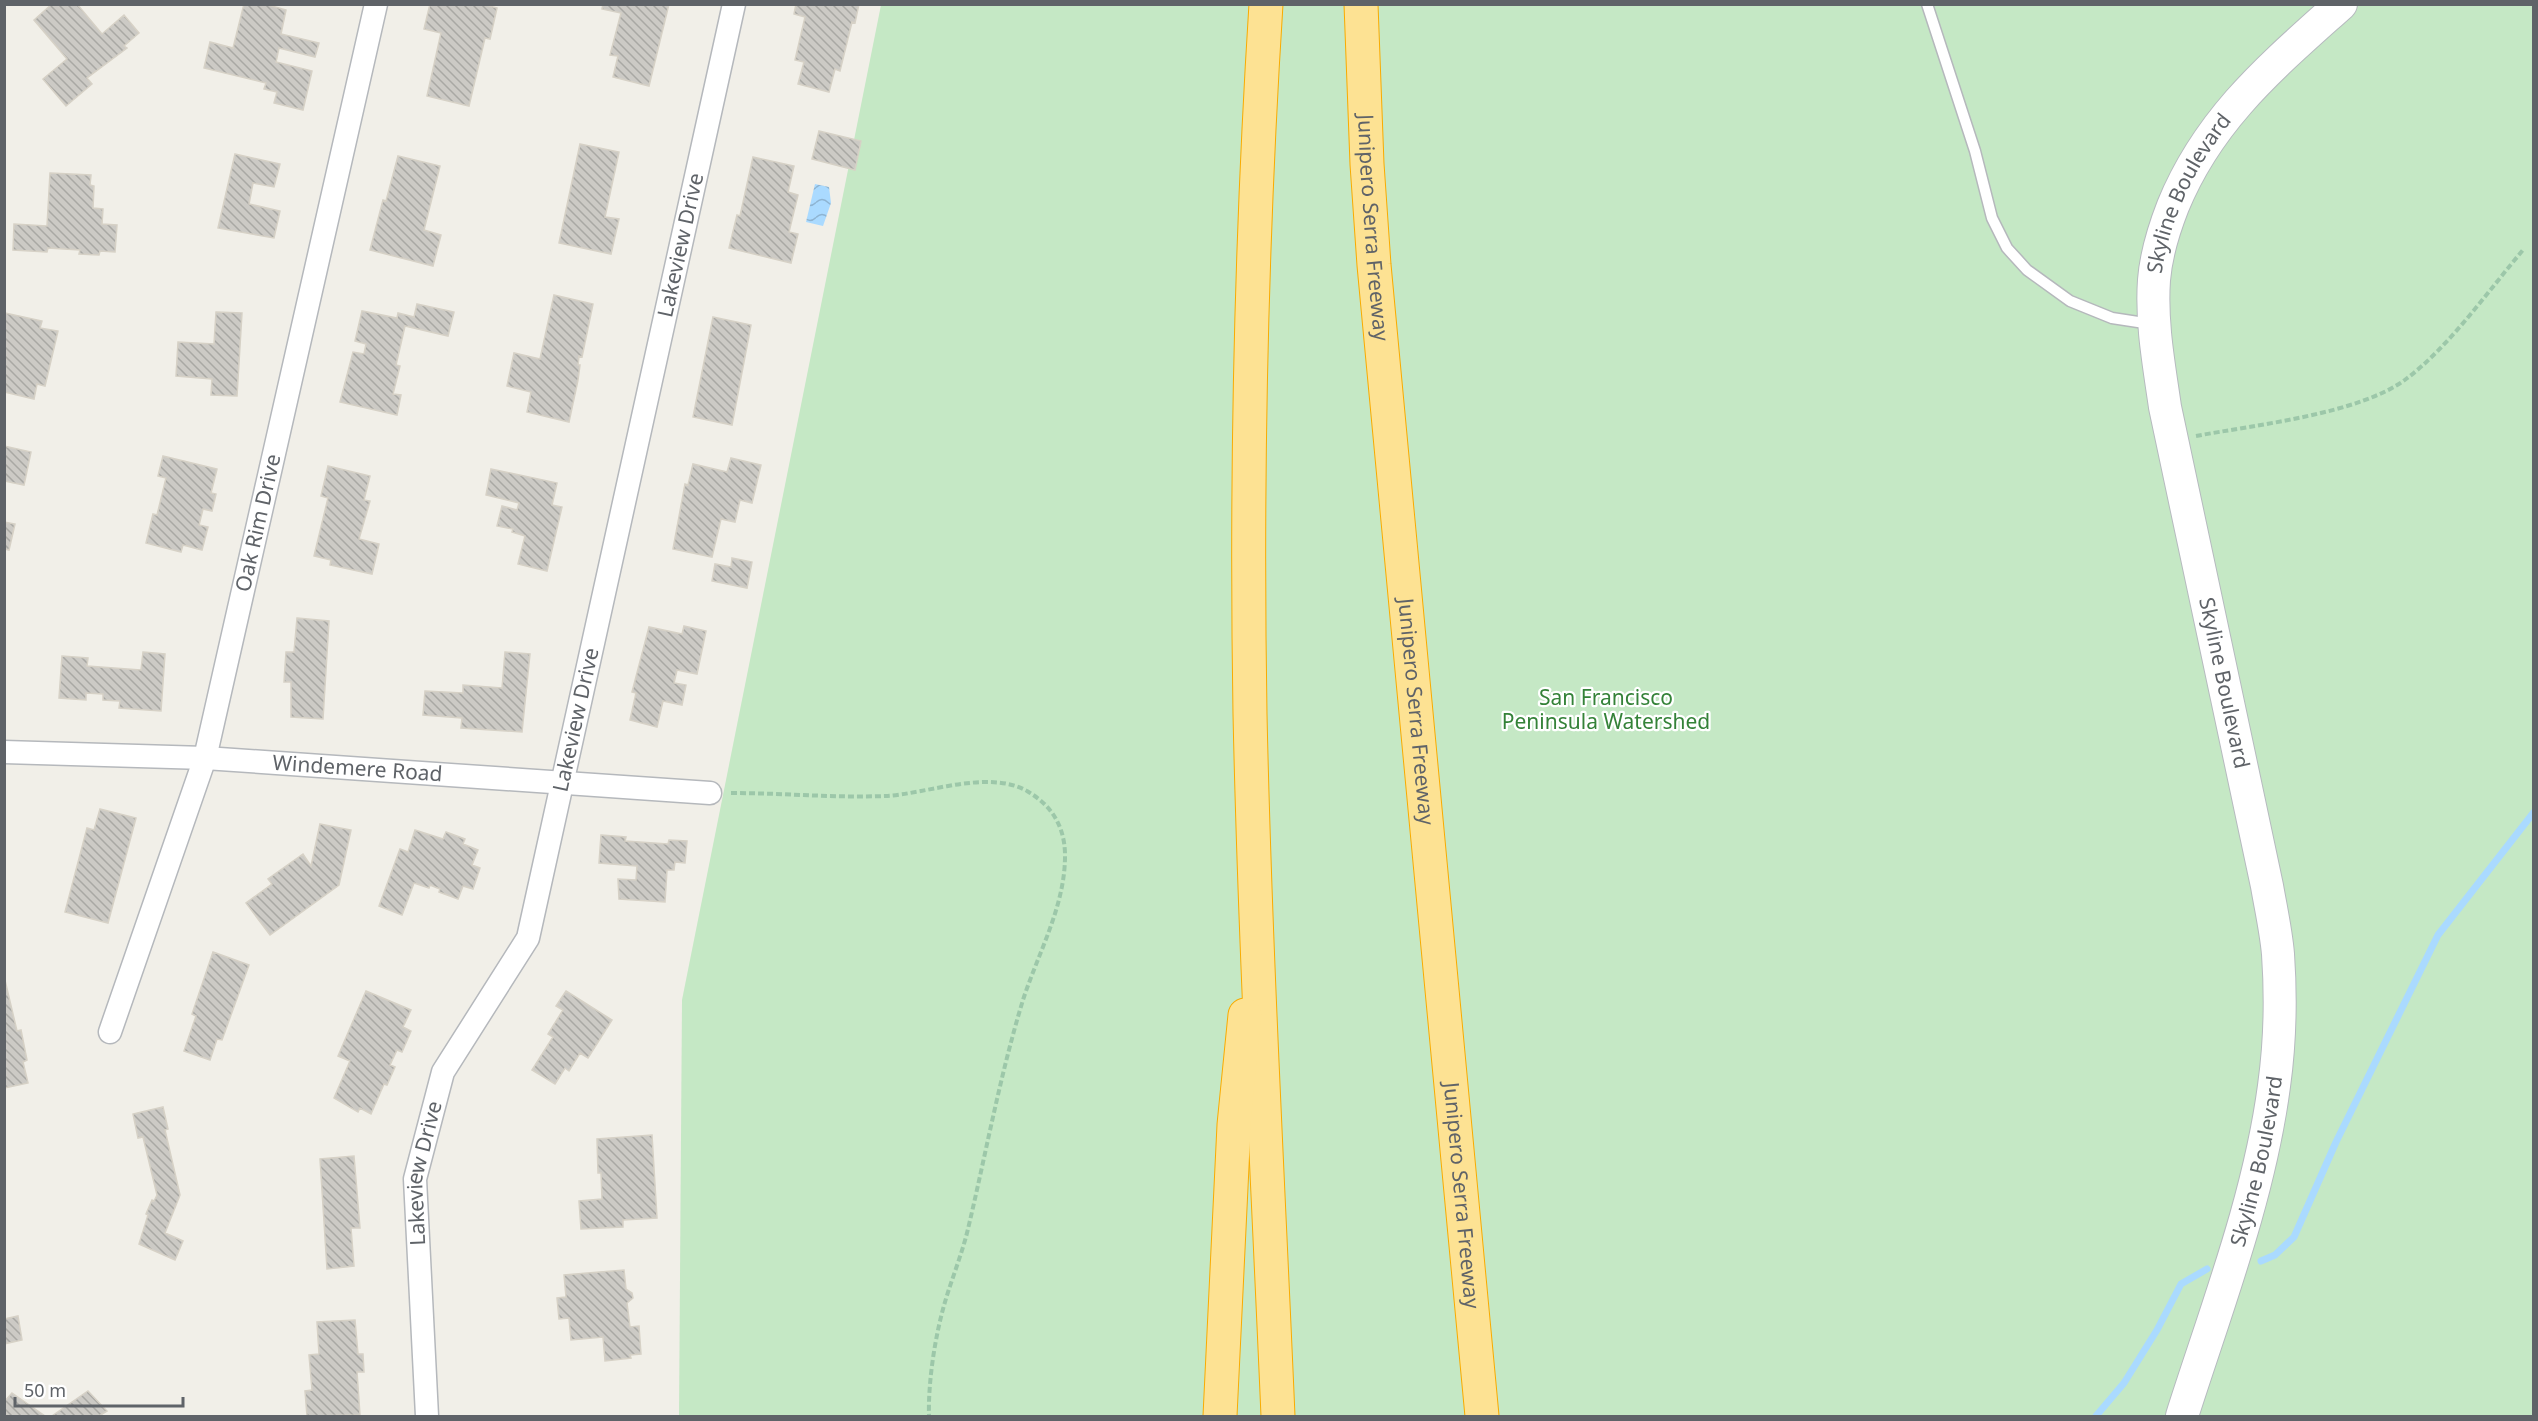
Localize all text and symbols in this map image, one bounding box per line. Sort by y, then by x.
street label: Skyline Boulevard [2140,107,2237,275]
street label: Junipero Serra Freeway [1352,112,1396,343]
street label: Lakeview Drive [650,170,709,320]
street label: Oak Rim Drive [228,451,287,594]
street label: Junipero Serra Freeway [1392,595,1441,826]
street label: Skyline Boulevard [2193,595,2257,771]
street label: Lakeview Drive [546,645,605,794]
park label: San Francisco Peninsula Watershed [1502,683,1710,735]
street label: Windemere Road [272,748,444,787]
street label: Skyline Boulevard [2223,1074,2288,1250]
street label: Junipero Serra Freeway [1438,1079,1487,1310]
street label: Lakeview Drive [399,1098,448,1246]
scale bar [15,1370,183,1408]
text: 50 m [24,1378,66,1402]

